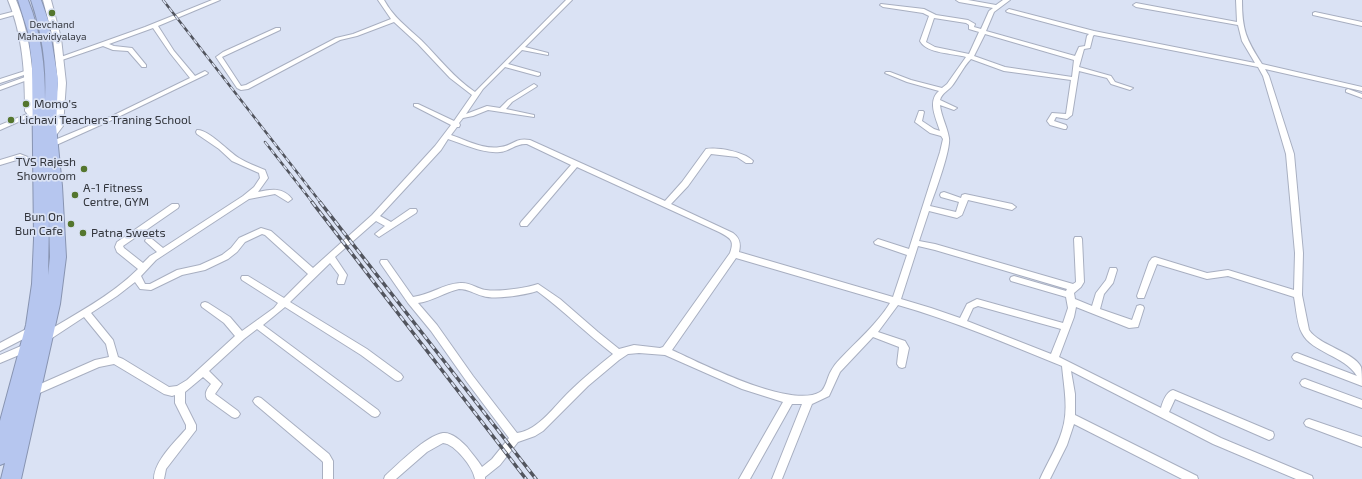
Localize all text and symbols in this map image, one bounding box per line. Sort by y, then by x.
marker: Devchand Mahavidyalaya [47,8,57,18]
place label: Devchand Mahavidyalaya [18,19,86,42]
place label: Momo's [34,97,77,111]
marker: Momo's [21,99,31,109]
place label: Lichavi Teachers Traning School [19,113,191,127]
marker: Lichavi Teachers Traning School [6,115,16,125]
place label: TVS Rajesh Showroom [16,155,76,183]
marker: TVS Rajesh Showroom [79,164,89,174]
place label: A-1 Fitness Centre, GYM [83,181,149,209]
marker: A-1 Fitness Centre, GYM [70,190,80,200]
place label: Bun On Bun Cafe [15,210,63,238]
marker: Bun On Bun Cafe [66,219,76,229]
place label: Patna Sweets [91,226,166,240]
marker: Patna Sweets [78,228,88,238]

